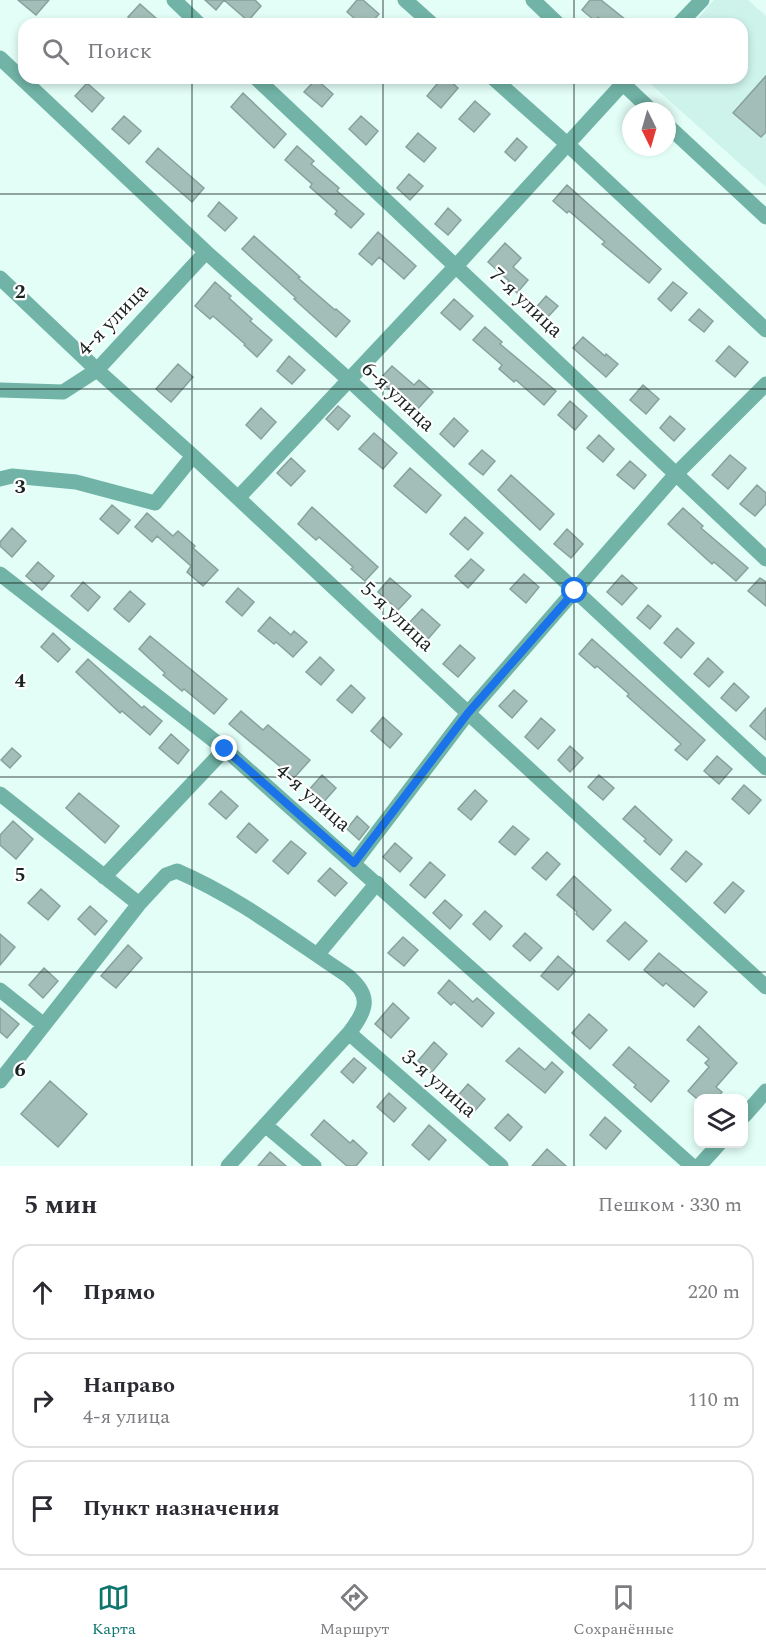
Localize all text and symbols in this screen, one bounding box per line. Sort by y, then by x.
search box [18,18,748,84]
icon: search [39,35,72,68]
text: Поиск [87,35,152,68]
north arrow [622,102,676,156]
street label: 7-я улица [482,260,571,346]
street label: 4-я улица [70,275,157,364]
text: 2 [14,277,26,307]
street label: 6-я улица [354,354,443,440]
text: 3 [14,472,26,502]
street label: 5-я улица [353,574,442,660]
route start [561,577,587,603]
text: 4 [14,666,26,696]
route end [211,735,237,761]
street label: 4-я улица [268,756,359,841]
text: 5 [14,860,26,890]
street label: 3-я улица [394,1042,485,1127]
text: 6 [14,1055,26,1085]
map controls [694,1094,748,1148]
button: layers [694,1094,748,1148]
text: 5 мин [24,1185,97,1225]
text: Пешком · 330 m [598,1190,742,1220]
icon: ahead [26,1276,59,1309]
text: Прямо [83,1276,155,1309]
text: 220 m [688,1277,740,1307]
text: Направо [83,1369,175,1402]
icon: right [26,1384,59,1417]
text: 110 m [688,1385,740,1415]
text: 4-я улица [83,1402,170,1432]
icon: arrive [26,1492,59,1525]
text: Пункт назначения [83,1492,280,1525]
tab: Карта [92,1581,136,1641]
tab: Маршрут [320,1581,389,1641]
tab: Сохранённые [573,1581,674,1641]

